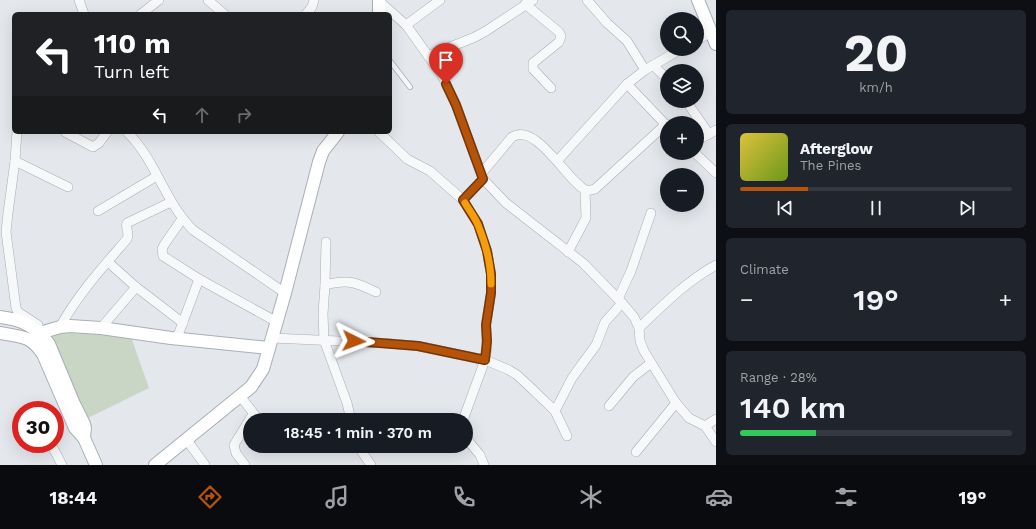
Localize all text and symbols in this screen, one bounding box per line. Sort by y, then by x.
map controls [660,12,704,212]
button: search [660,12,704,56]
text: 20 [844,23,908,84]
text: 110 m [94,27,171,60]
icon: left [28,28,80,80]
pin [429,43,463,84]
icon: arrive [435,49,457,71]
text: Turn left [94,61,169,82]
button: layers [660,64,704,108]
text: km/h [859,80,893,95]
icon: left [149,104,171,126]
icon: ahead [191,104,213,126]
icon: right [233,104,255,126]
button: + [660,116,704,160]
text: Afterglow [800,140,873,158]
text: The Pines [800,158,861,173]
button: − [660,168,704,212]
icon: previous [774,197,796,219]
icon: pause [865,197,887,219]
icon: next [956,197,978,219]
text: Climate [740,262,789,277]
text: 19° [853,282,899,317]
text: − [740,287,753,312]
text: + [999,287,1012,312]
position arrow [333,320,375,362]
text: Range · 28% [740,370,817,385]
text: 140 km [740,390,846,425]
speed limit sign: 30 [12,401,64,453]
text: 18:45 · 1 min · 370 m [284,424,432,442]
icon: directions [196,483,224,511]
icon: music [323,483,351,511]
icon: phone [450,483,478,511]
icon: climate [577,483,605,511]
icon: car [705,483,733,511]
icon: filters [832,483,860,511]
text: 18:44 [50,487,97,508]
text: 19° [959,487,986,508]

